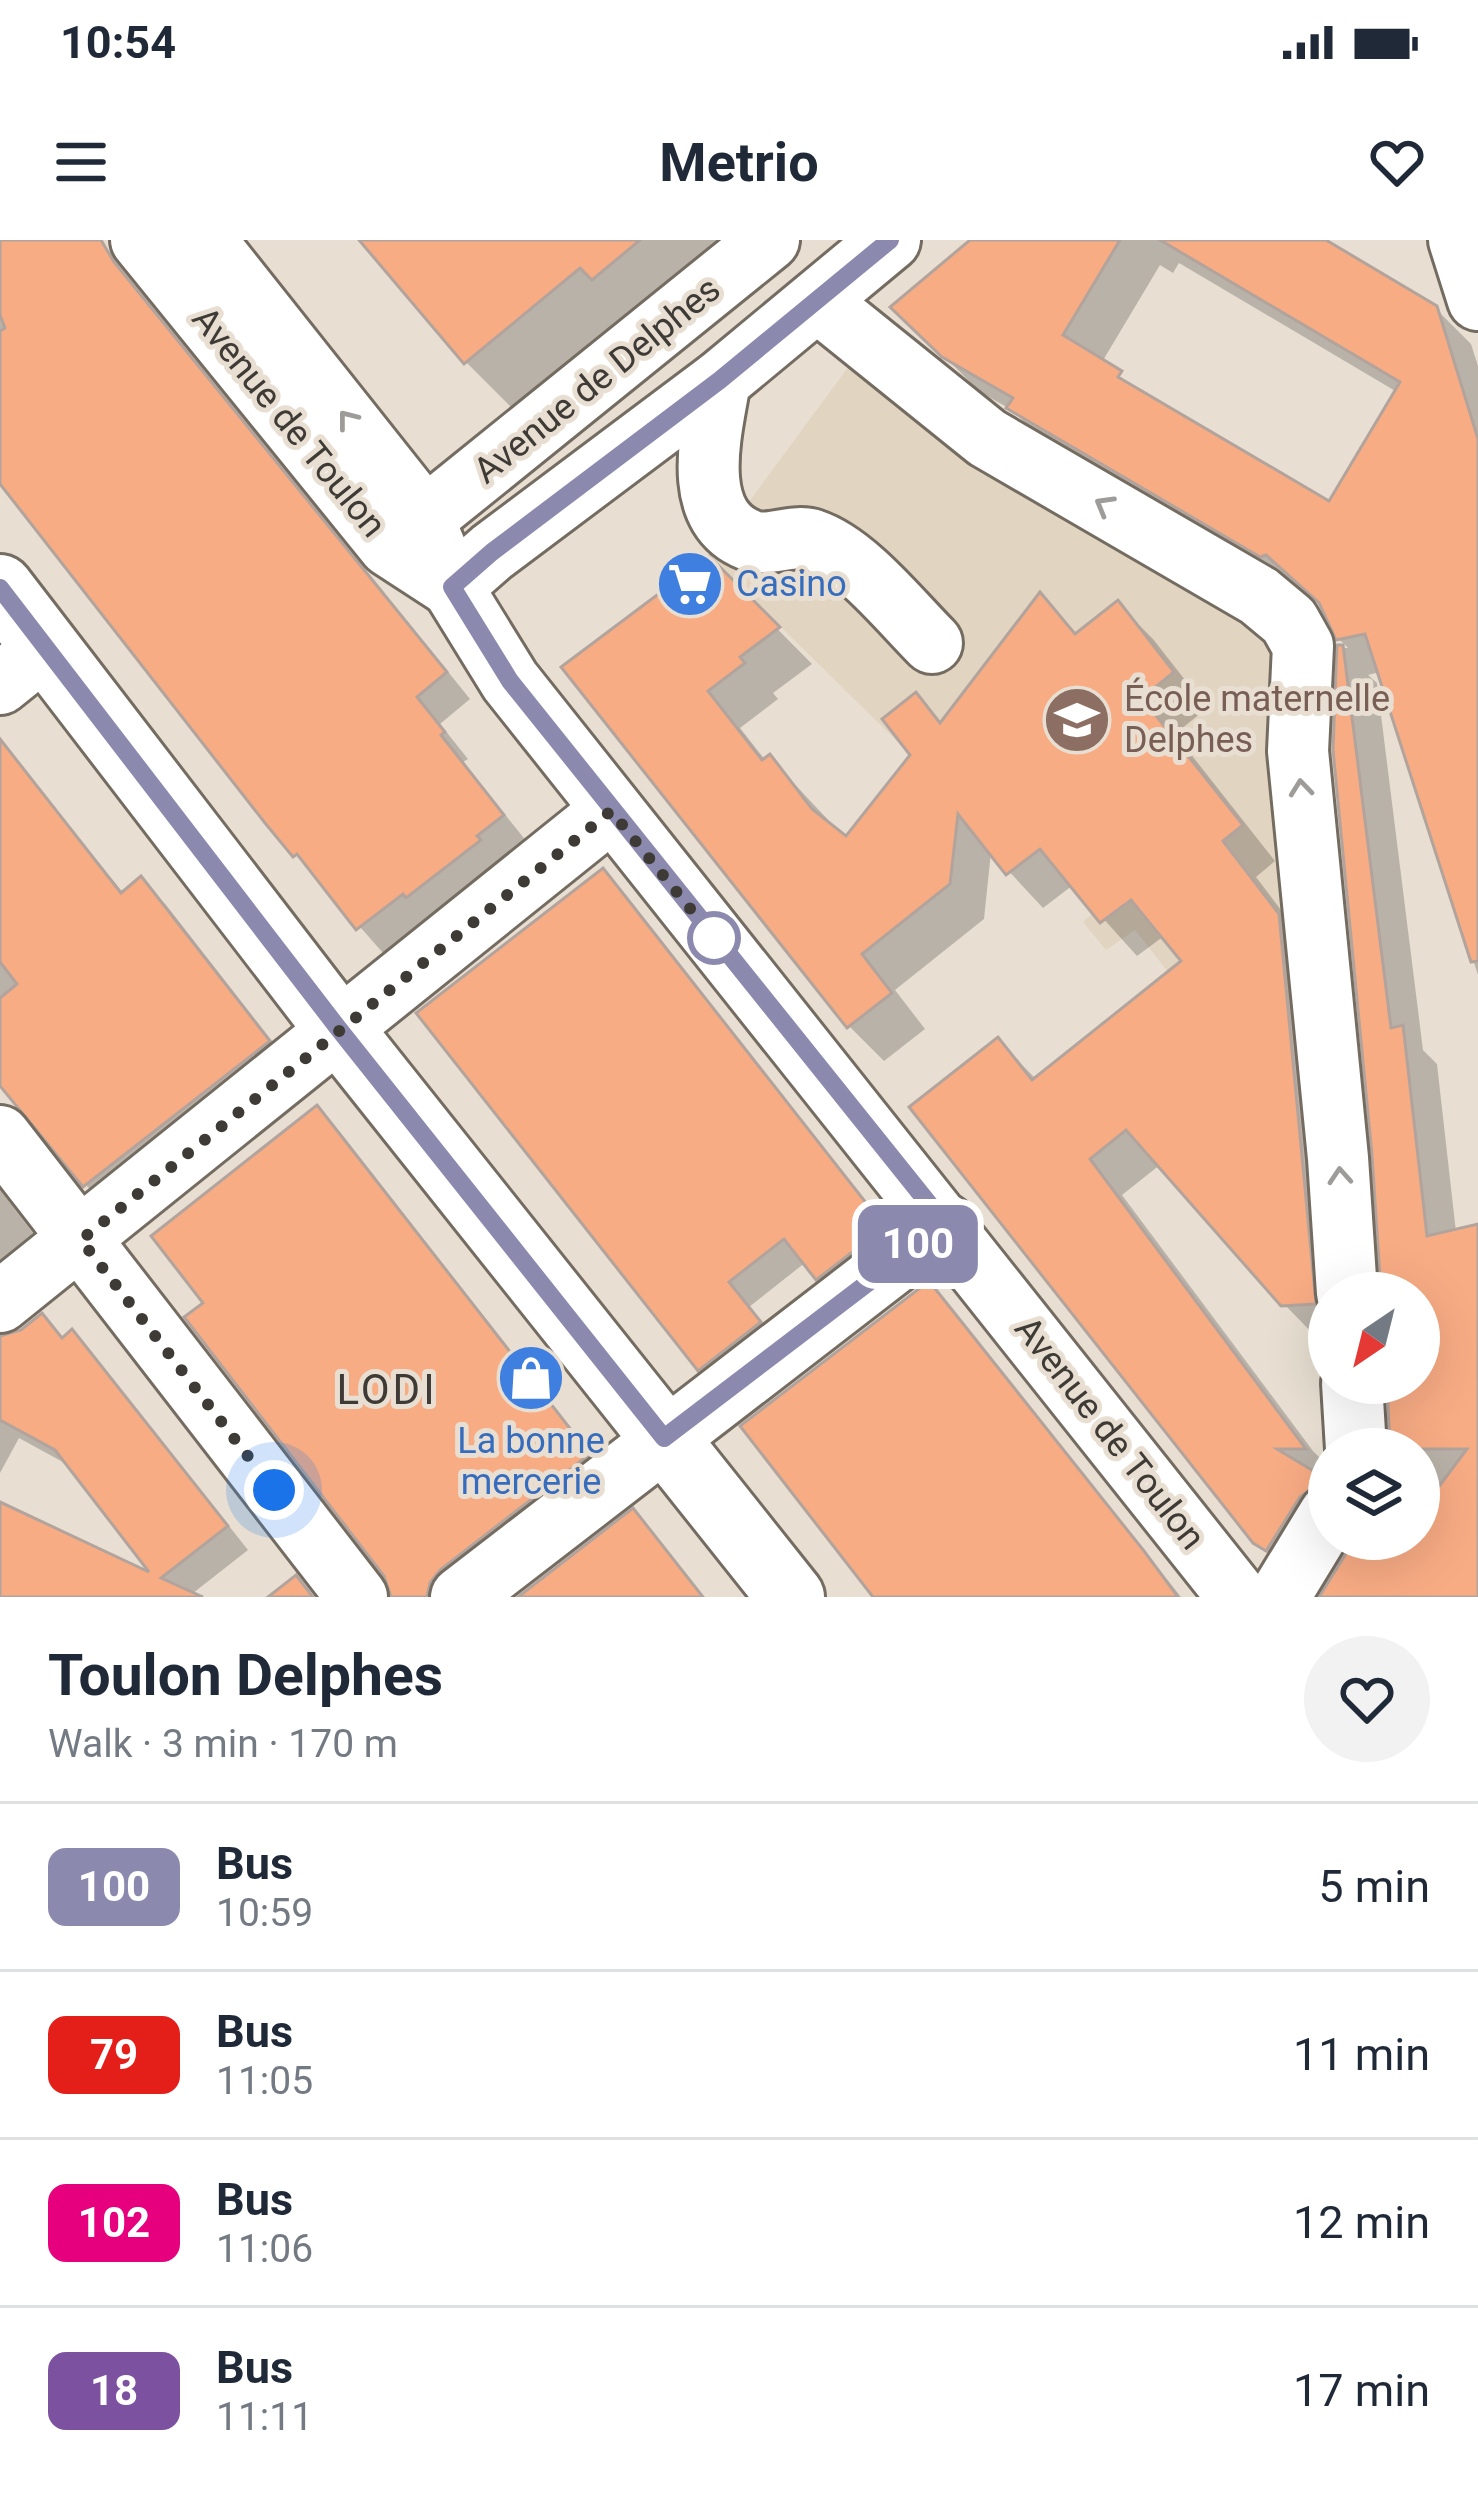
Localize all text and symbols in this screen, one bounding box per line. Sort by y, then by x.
text: 10:54 [60,16,176,69]
icon: menu [48,129,114,195]
icon: heart [1364,129,1430,195]
text: Metrio [659,131,819,194]
street label: Avenue de Delphes [466,268,728,492]
street label: Avenue de Toulon [183,299,395,545]
one-way arrow [340,411,361,433]
one-way arrow [1095,497,1117,520]
supermarket icon: Casino [655,549,725,619]
place label: Casino [736,563,847,605]
place label: École maternelle Delphes [1124,677,1390,761]
school or university icon: École maternelle Delphes [1042,685,1112,755]
one-way arrow [1289,778,1314,797]
unlabelled marker [689,913,739,963]
one-way arrow [1327,1166,1353,1185]
line badge: 100 [849,1205,987,1283]
text: 100 [882,1219,954,1268]
north arrow [1308,1272,1440,1404]
map controls [1308,1272,1440,1560]
street label: Avenue de Toulon [1006,1308,1214,1558]
shop icon: La bonne mercerie [496,1343,566,1413]
district label: LODI [336,1365,438,1414]
place label: La bonne mercerie [457,1420,605,1503]
button: layers [1308,1428,1440,1560]
your location [244,1460,304,1520]
button: heart [1304,1636,1430,1762]
text: Toulon Delphes [48,1642,443,1709]
text: Walk · 3 min · 170 m [48,1721,398,1767]
text: Bus [216,1837,293,1890]
text: 5 min [1318,1860,1430,1913]
text: 100 [78,1862,150,1911]
text: 10:59 [216,1890,313,1936]
text: Bus [216,2005,293,2058]
text: 11 min [1293,2028,1430,2081]
text: 79 [90,2030,138,2079]
text: 11:05 [216,2058,313,2104]
text: Bus [216,2173,293,2226]
text: 12 min [1293,2196,1430,2249]
text: 102 [78,2198,150,2247]
text: 11:06 [216,2226,313,2272]
text: Bus [216,2341,293,2394]
text: 17 min [1293,2364,1430,2417]
text: 18 [90,2366,138,2415]
text: 11:11 [216,2394,313,2440]

